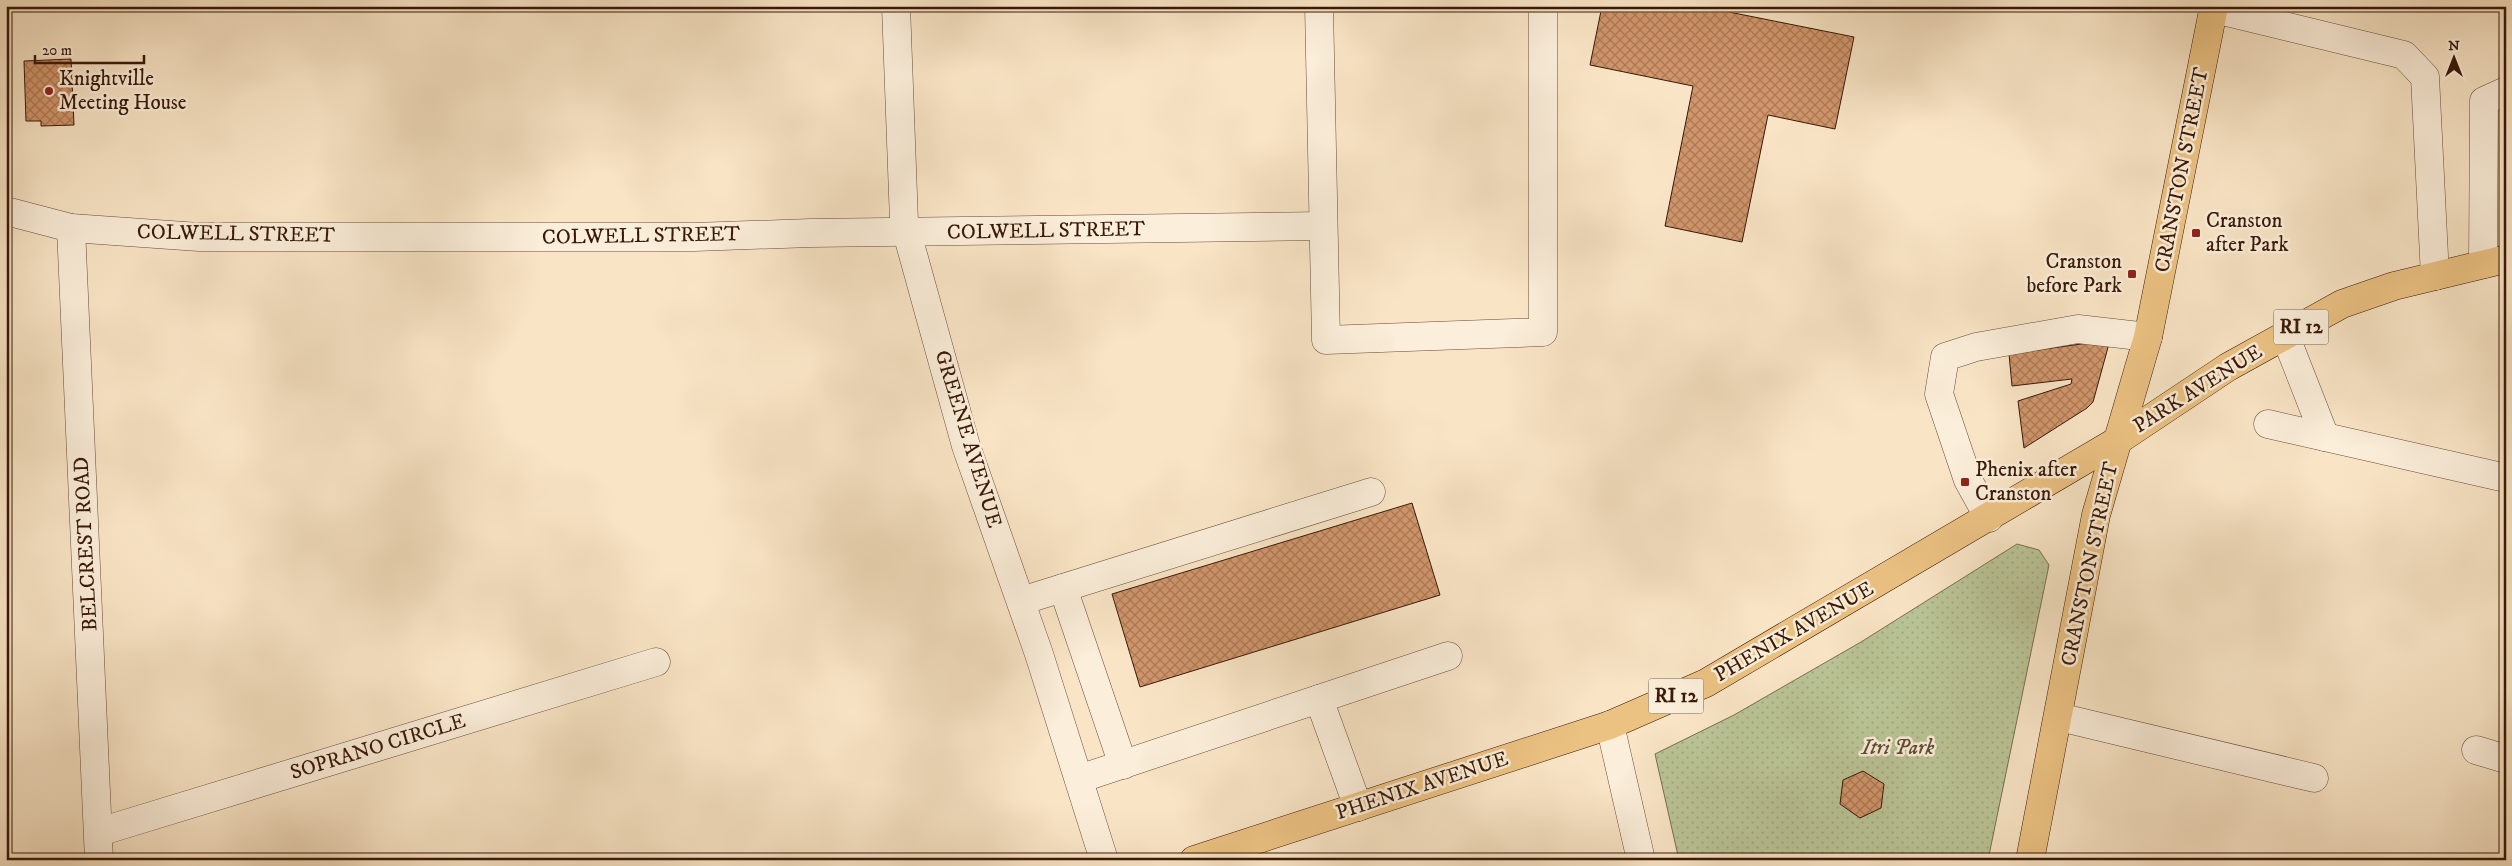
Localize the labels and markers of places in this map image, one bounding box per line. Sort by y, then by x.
place label: Knightville Meeting House [59,66,187,116]
marker: Knightville Meeting House [43,85,55,97]
place label: Cranston after Park [2206,208,2289,258]
marker: Cranston after Park [2190,227,2202,239]
place label: Cranston before Park [2026,249,2123,299]
marker: Cranston before Park [2126,268,2138,280]
place label: Phenix after Cranston [1975,457,2077,507]
marker: Phenix after Cranston [1959,476,1971,488]

